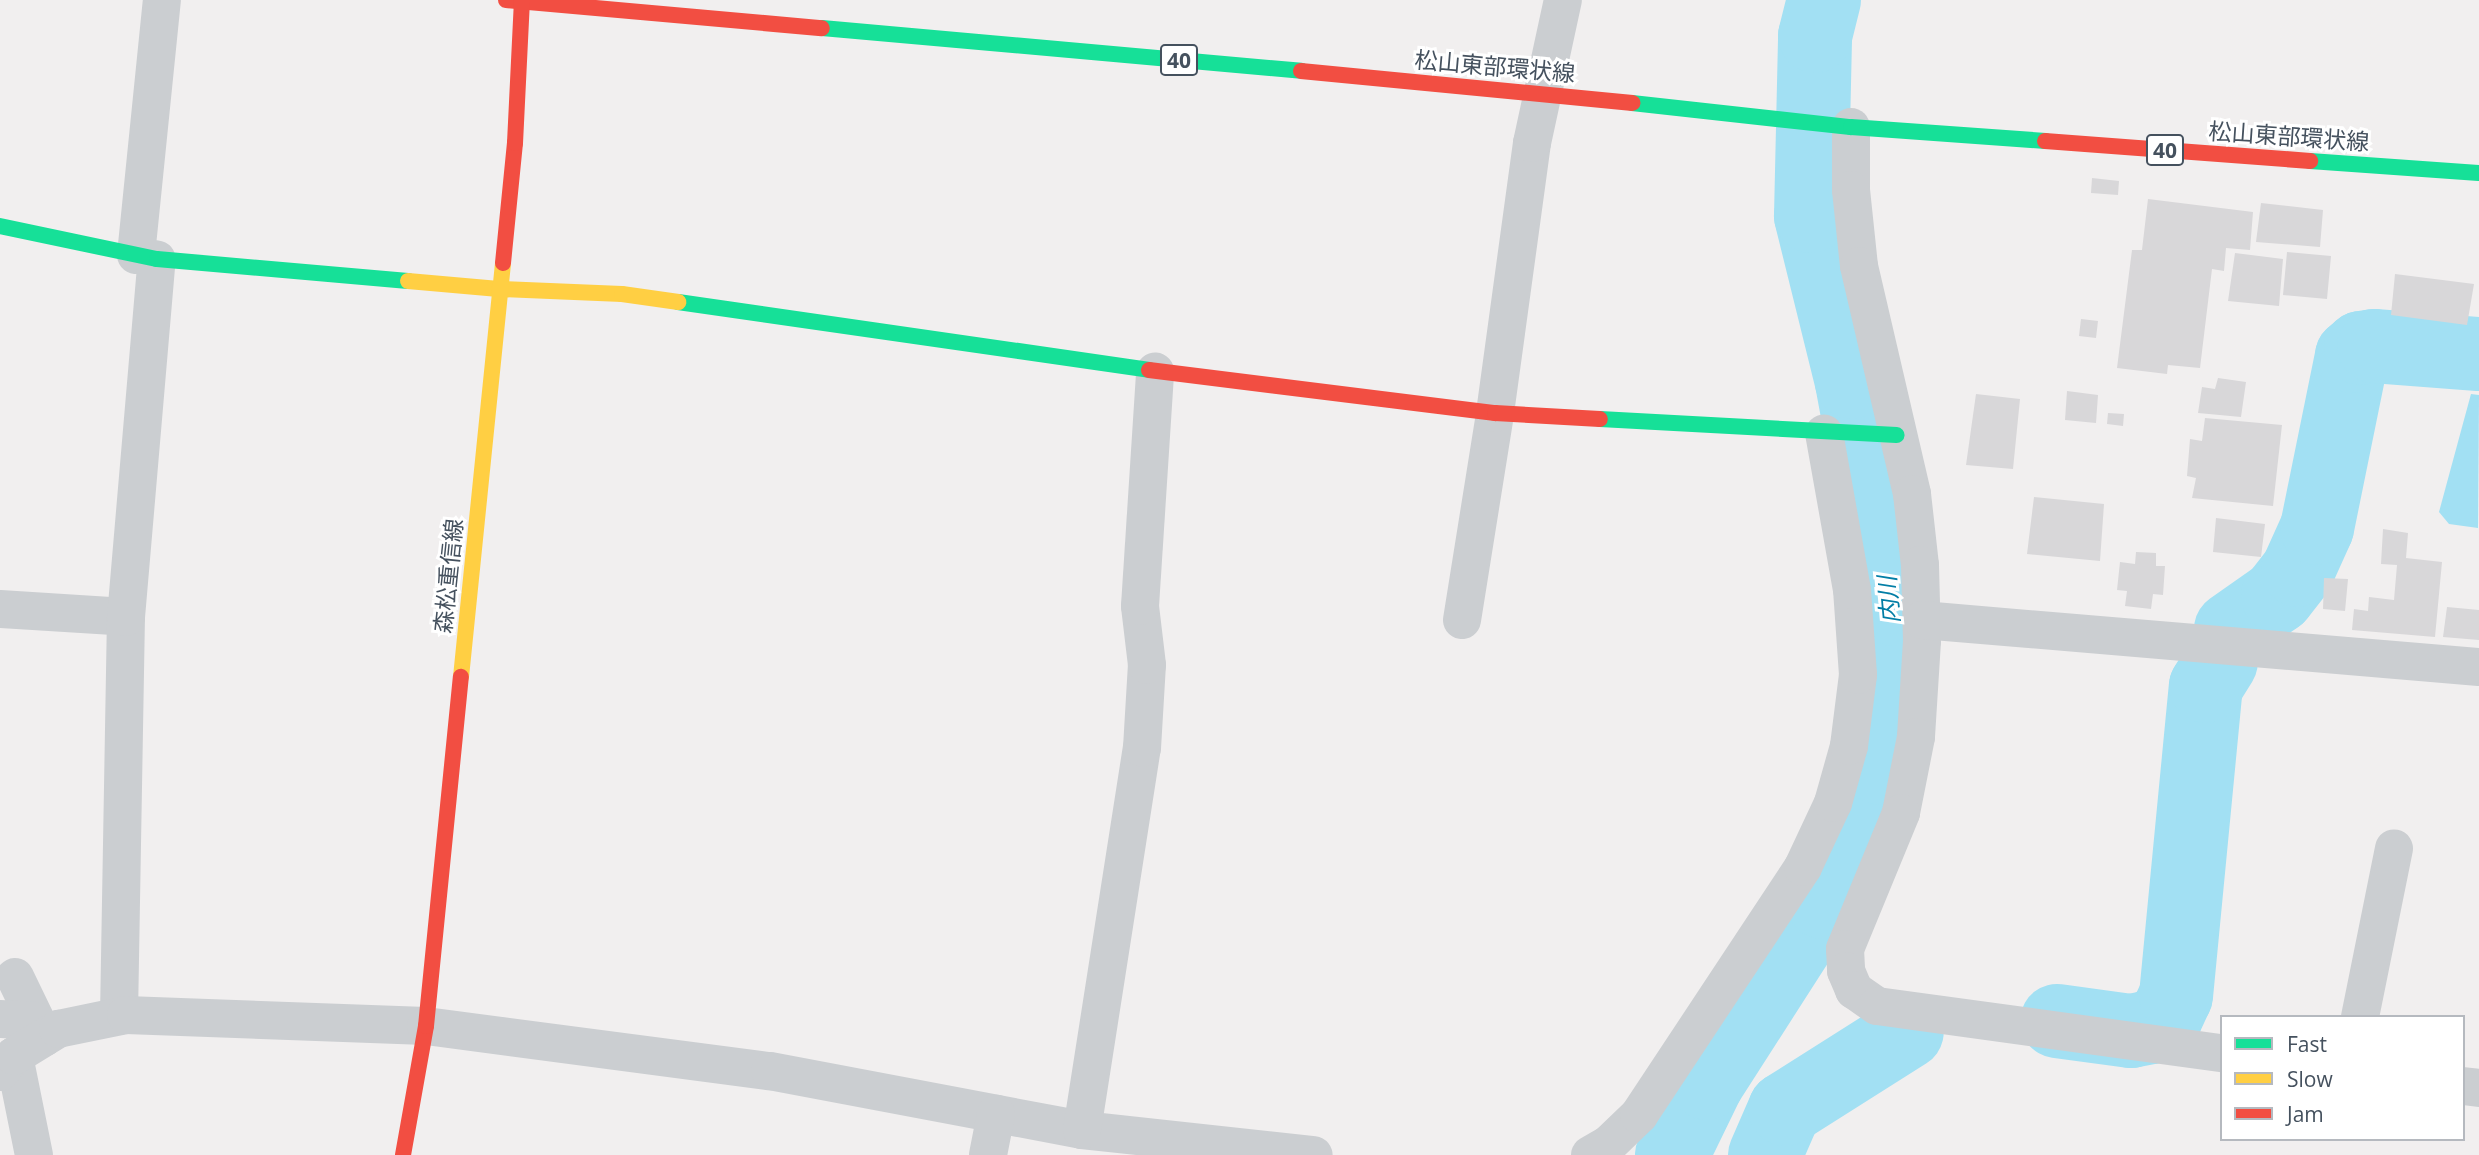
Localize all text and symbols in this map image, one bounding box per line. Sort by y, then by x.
road number: 40 [1160,42,1198,78]
street label: 松山東部環状線 [1414,45,1576,87]
street label: 松山東部環状線 [2208,117,2370,155]
road number: 40 [2146,132,2184,168]
street label: 森松重信線 [428,517,468,635]
water label: 内川 [1872,575,1904,625]
legend [2220,1015,2465,1141]
text: Fast [2287,1030,2327,1058]
text: Slow [2287,1065,2333,1093]
text: Jam [2287,1100,2324,1128]

